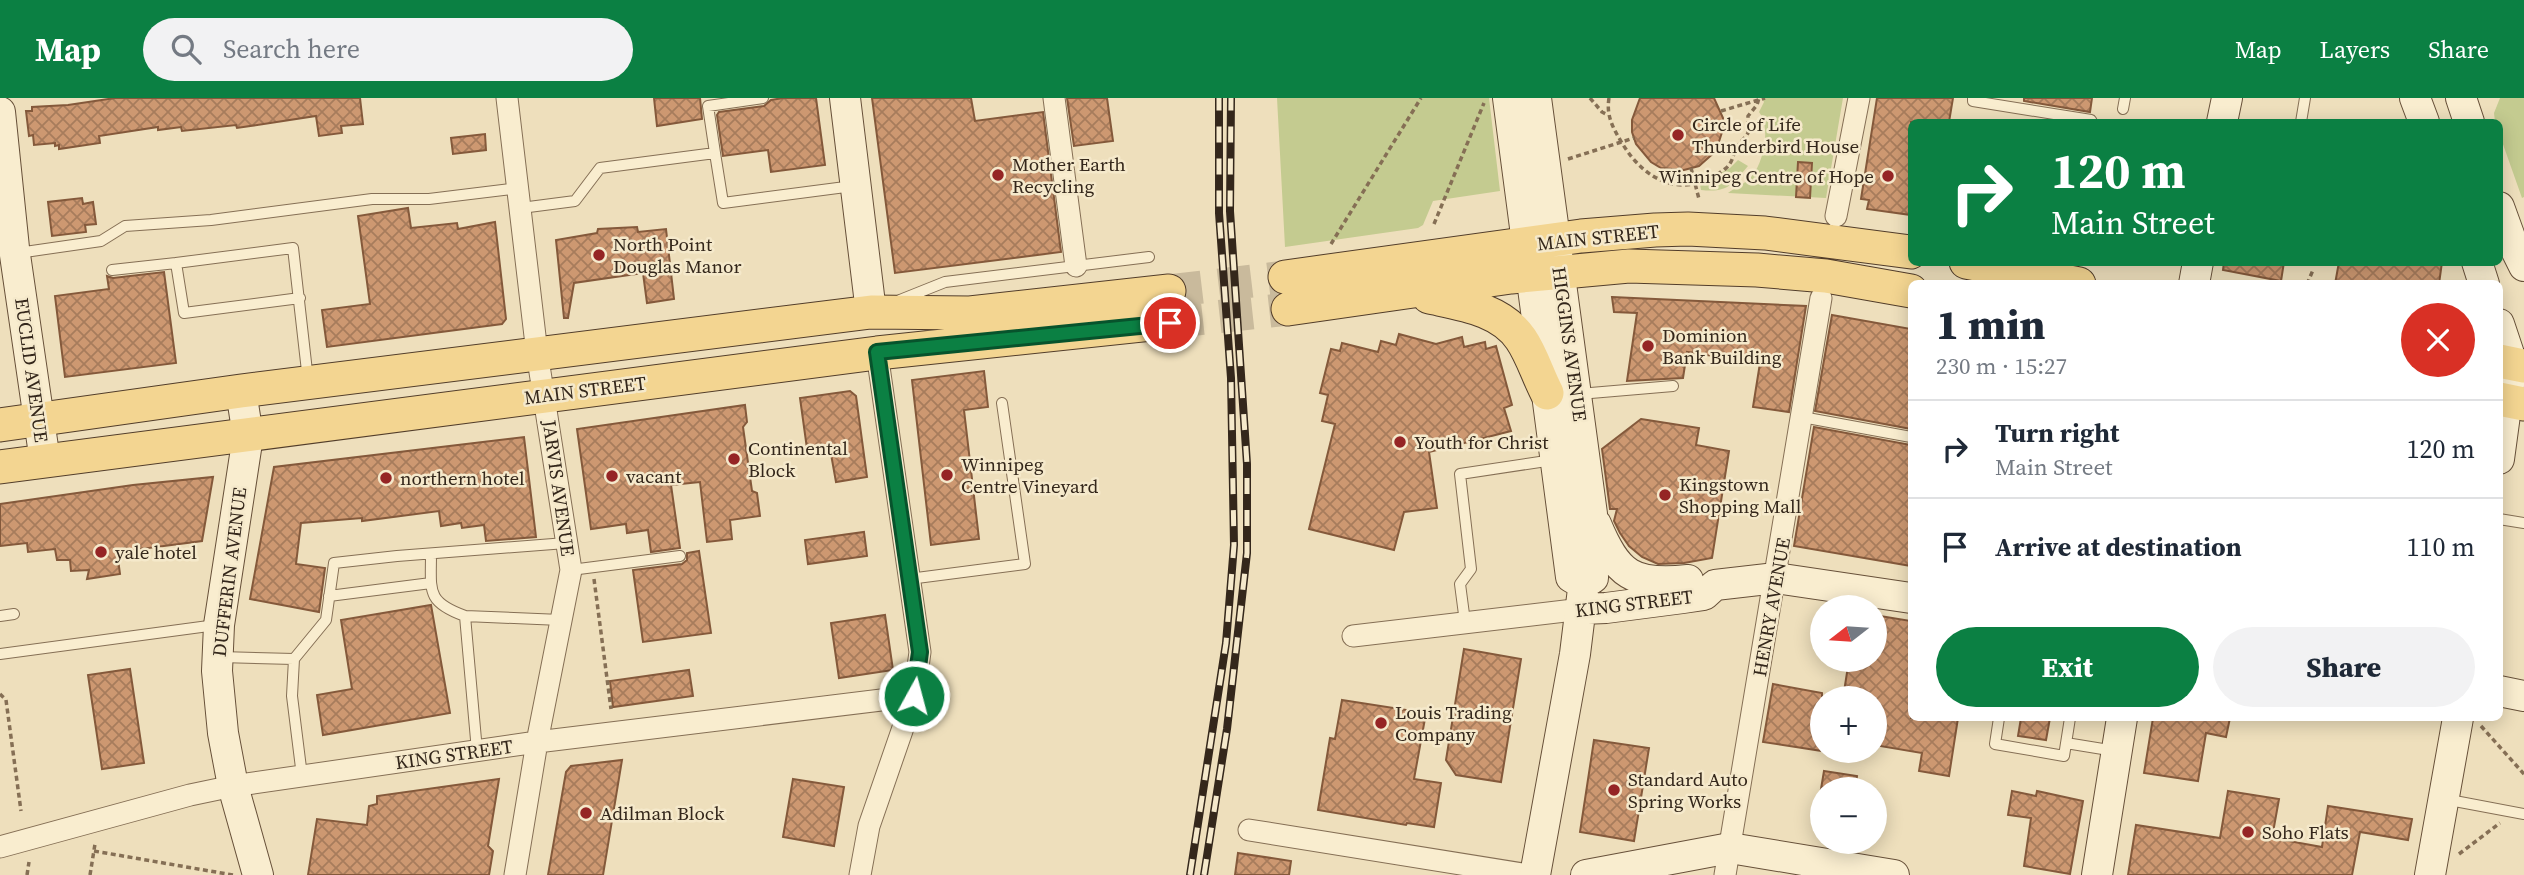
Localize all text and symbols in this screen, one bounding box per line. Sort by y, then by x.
search box [143,18,633,81]
text: Map [35,27,101,72]
icon: search [167,30,205,68]
text: Search here [223,31,360,67]
text: Map [2235,33,2282,66]
text: Layers [2320,33,2390,66]
text: Share [2428,33,2489,66]
place label: Circle of Life Thunderbird House [1692,111,1859,159]
marker: Circle of Life Thunderbird House [1670,127,1686,143]
text: 120 m [2051,137,2186,204]
icon: right [1936,147,2027,238]
place label: Mother Earth Recycling [1012,151,1126,199]
place label: Winnipeg Centre of Hope [1659,163,1874,189]
marker: Mother Earth Recycling [990,167,1006,183]
marker: Winnipeg Centre of Hope [1880,168,1896,184]
text: Main Street [2051,201,2215,245]
street label: MAIN STREET [1536,218,1661,256]
place label: North Point Douglas Manor [613,231,741,279]
marker: North Point Douglas Manor [591,247,607,263]
street label: HIGGINS AVENUE [1546,265,1594,423]
pin [1140,293,1200,353]
text: 1 min [1936,295,2046,353]
street label: EUCLID AVENUE [9,296,55,444]
button: close [2401,303,2475,377]
icon: arrive [1151,304,1189,342]
place label: Dominion Bank Building [1662,322,1782,370]
marker: Dominion Bank Building [1640,338,1656,354]
text: 230 m · 15:27 [1936,350,2067,382]
street label: MAIN STREET [522,370,648,410]
text: Turn right [1995,415,2119,451]
street label: JARVIS AVENUE [536,417,581,558]
place label: Youth for Christ [1414,429,1549,455]
icon: right [1936,430,1974,468]
text: 120 m [2407,431,2475,467]
marker: Youth for Christ [1392,434,1408,450]
place label: Continental Block [748,435,848,483]
marker: Continental Block [726,451,742,467]
place label: Winnipeg Centre Vineyard [961,451,1098,499]
text: Main Street [1995,451,2113,483]
place label: vacant [626,463,682,489]
place label: northern hotel [400,465,525,491]
marker: Winnipeg Centre Vineyard [939,467,955,483]
marker: vacant [604,468,620,484]
marker: northern hotel [378,470,394,486]
place label: Kingstown Shopping Mall [1679,471,1802,519]
street label: DUFFERIN AVENUE [206,486,252,658]
marker: Kingstown Shopping Mall [1657,487,1673,503]
icon: arrive [1936,528,1974,566]
text: Arrive at destination [1995,529,2242,565]
text: 110 m [2407,529,2475,565]
street label: HENRY AVENUE [1746,535,1796,679]
place label: yale hotel [115,539,197,565]
marker: yale hotel [93,544,109,560]
street label: KING STREET [1574,583,1695,623]
north arrow [1810,595,1886,672]
map controls [1810,595,1887,854]
button: Exit [1936,627,2199,707]
button: Share [2213,627,2475,707]
position arrow [877,659,951,733]
button: + [1810,686,1887,763]
place label: Louis Trading Company [1395,699,1512,747]
marker: Louis Trading Company [1373,715,1389,731]
street label: KING STREET [394,733,515,775]
place label: Standard Auto Spring Works [1628,766,1748,814]
button: − [1810,777,1887,854]
marker: Standard Auto Spring Works [1606,782,1622,798]
place label: Adilman Block [600,800,725,826]
marker: Adilman Block [578,805,594,821]
place label: Soho Flats [2262,819,2349,845]
marker: Soho Flats [2240,824,2256,840]

